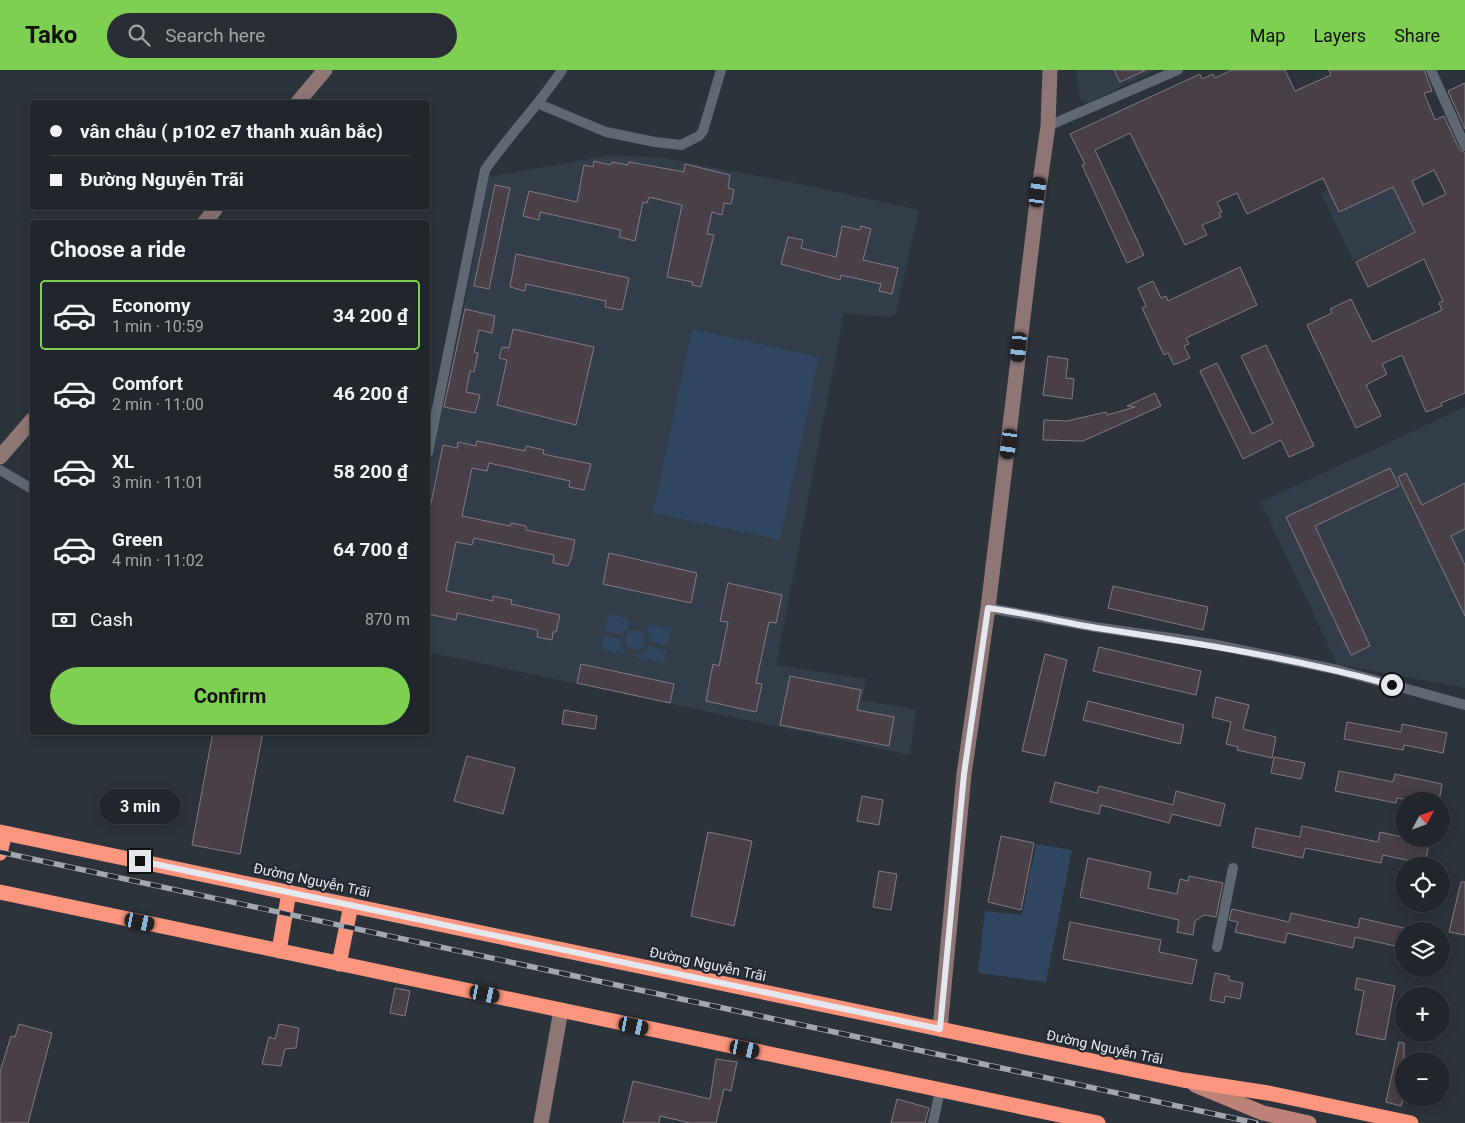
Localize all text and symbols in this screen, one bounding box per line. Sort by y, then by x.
search box [107,13,457,58]
text: Tako [25,21,77,49]
icon: search [125,21,153,49]
text: Search here [165,24,265,47]
text: Map [1250,25,1285,46]
text: Layers [1313,25,1366,46]
text: Share [1394,25,1440,46]
text: vân châu ( p102 e7 thanh xuân bắc) [80,120,383,143]
text: Đường Nguyễn Trãi [80,168,244,191]
car [1028,176,1047,208]
text: Choose a ride [50,237,186,262]
icon: car [52,293,97,338]
text: Economy [112,294,191,317]
text: 34 200 ₫ [333,304,408,327]
text: 1 min · 10:59 [112,317,204,336]
car [1009,331,1028,363]
icon: car [52,371,97,416]
text: Comfort [112,372,183,395]
text: 46 200 ₫ [333,382,408,405]
text: 2 min · 11:00 [112,395,204,414]
car [999,428,1018,460]
icon: car [52,449,97,494]
text: XL [112,450,134,473]
text: 58 200 ₫ [333,460,408,483]
text: 3 min · 11:01 [112,473,204,492]
icon: car [52,527,97,572]
text: Green [112,528,163,551]
text: 64 700 ₫ [333,538,408,561]
text: 4 min · 11:02 [112,551,204,570]
icon: cash [50,606,78,634]
text: Cash [90,608,133,631]
text: 870 m [365,610,410,629]
button: Confirm [50,667,410,725]
route start [1381,674,1403,696]
callout: 3 min [99,788,181,824]
north arrow [1395,792,1450,848]
map controls [1395,792,1450,1107]
text: 3 min [120,797,160,816]
route end [129,850,151,872]
button: locate [1395,857,1450,912]
street label: Đường Nguyễn Trãi [252,860,372,900]
car [123,912,156,932]
button: layers [1395,922,1450,977]
street label: Đường Nguyễn Trãi [648,944,768,984]
car [468,984,501,1004]
button: + [1395,987,1450,1042]
car [617,1016,650,1036]
street label: Đường Nguyễn Trãi [1045,1027,1165,1067]
car [728,1039,761,1059]
button: − [1395,1052,1450,1107]

